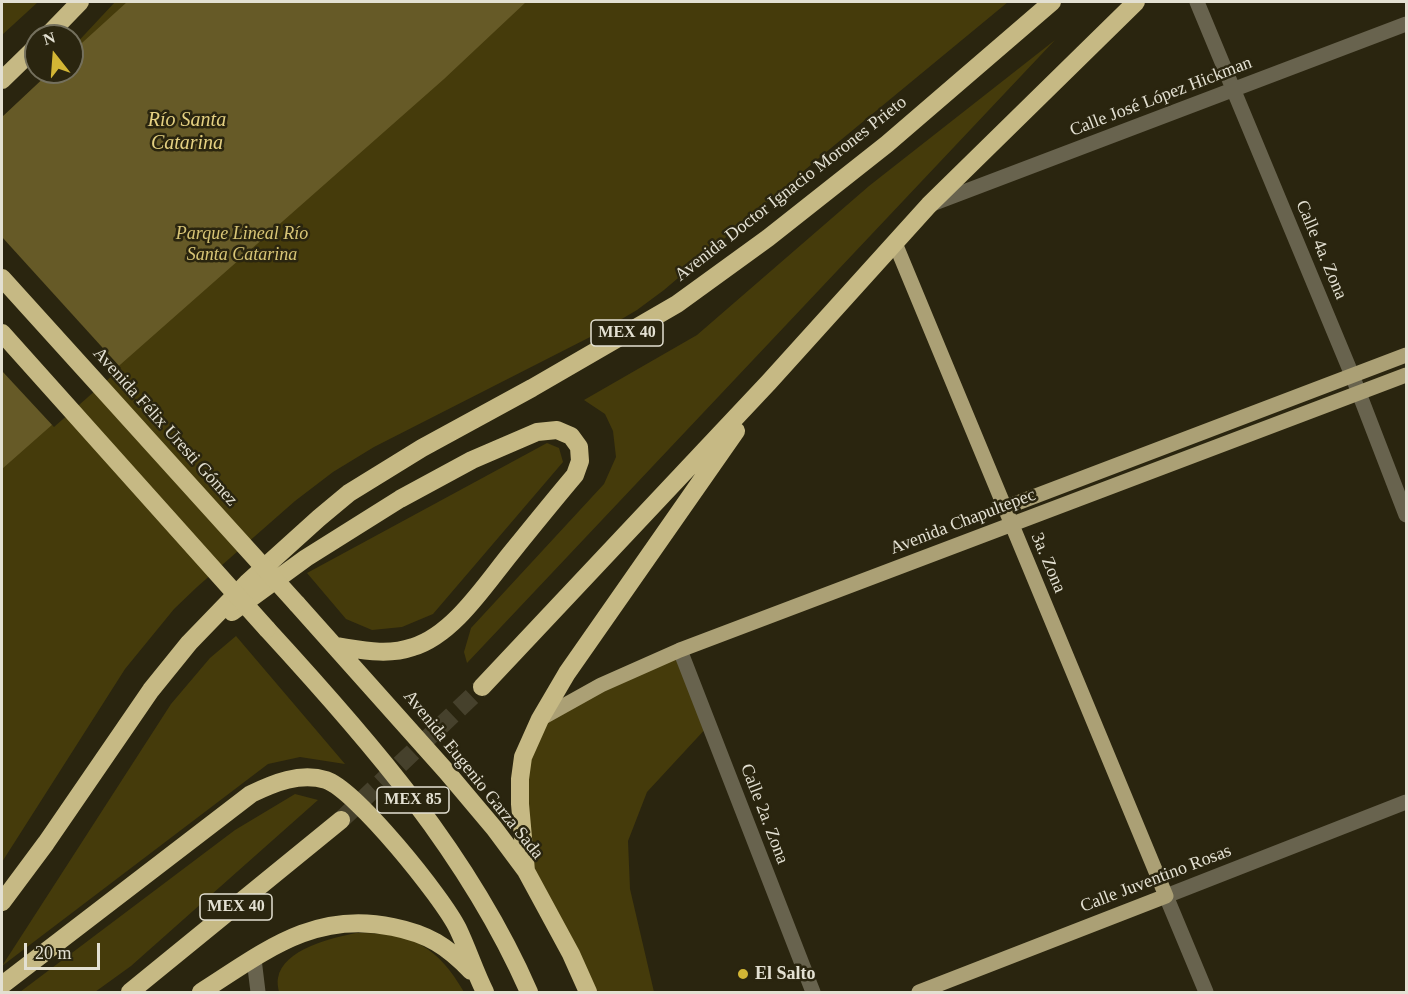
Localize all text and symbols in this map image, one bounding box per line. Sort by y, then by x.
north arrow [24,24,84,84]
text: N [41,28,57,48]
street label: Calle José López Hickman [1067,52,1255,142]
street label: Avenida Doctor Ignacio Morones Prieto [671,92,911,286]
water label: Río Santa Catarina [148,109,226,156]
street label: Calle 4a. Zona [1290,197,1352,303]
park label: Parque Lineal Río Santa Catarina [176,223,308,266]
road number: MEX 40 [591,320,663,346]
street label: Avenida Félix Uresti Gómez [88,343,242,511]
street label: Avenida Chapultepec [887,484,1039,560]
street label: 3a. Zona [1026,530,1070,596]
street label: Avenida Eugenio Garza Sada [398,686,548,864]
street label: Calle 2a. Zona [735,761,793,867]
road number: MEX 85 [377,787,449,813]
street label: Calle Juventino Rosas [1077,840,1235,918]
road number: MEX 40 [200,894,272,920]
scale bar [27,931,104,969]
text: 20 m [35,943,72,963]
place label: El Salto [755,963,816,985]
marker: El Salto [736,967,750,981]

